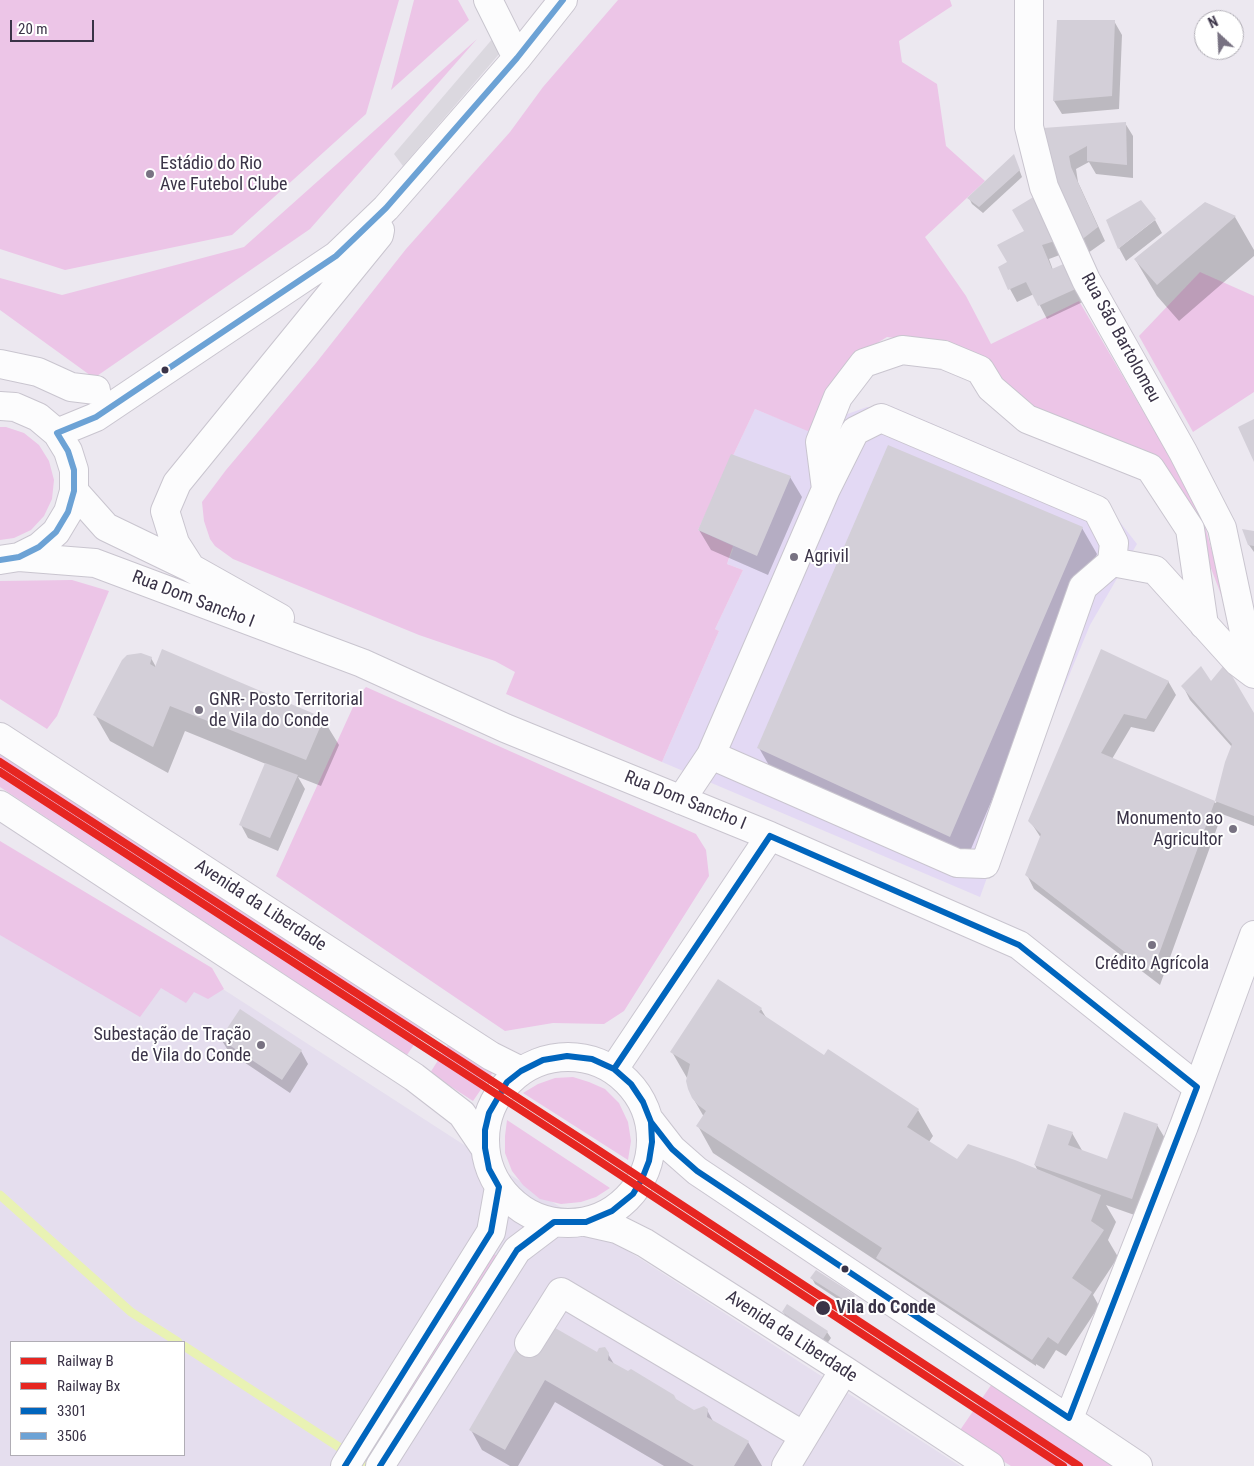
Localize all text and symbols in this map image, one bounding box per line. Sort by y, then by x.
scale bar [12,10,96,42]
north arrow [1194,10,1244,60]
text: N [1206,13,1220,31]
text: 20 m [18,20,48,38]
place label: Estádio do Rio Ave Futebol Clube [160,153,288,195]
marker: Estádio do Rio Ave Futebol Clube [144,168,156,180]
street label: Rua São Bartolomeu [1076,270,1164,406]
unlabelled marker [160,365,170,375]
place label: Agrivil [804,546,849,568]
marker: Agrivil [788,551,800,563]
street label: Rua Dom Sancho I [129,567,257,633]
place label: GNR- Posto Territorial de Vila do Conde [209,689,363,732]
marker: GNR- Posto Territorial de Vila do Conde [193,704,205,716]
street label: Rua Dom Sancho I [621,767,749,835]
place label: Monumento ao Agricultor [1116,808,1223,851]
marker: Monumento ao Agricultor [1227,823,1239,835]
street label: Avenida da Liberdade [190,855,330,957]
marker: Crédito Agrícola [1146,939,1158,951]
place label: Crédito Agrícola [1095,953,1209,975]
place label: Subestação de Tração de Vila do Conde [93,1024,251,1066]
marker: Subestação de Tração de Vila do Conde [255,1039,267,1051]
unlabelled marker [840,1264,850,1274]
street label: Avenida da Liberdade [721,1286,861,1388]
place label: Vila do Conde [836,1297,936,1319]
marker: Vila do Conde [814,1299,832,1317]
legend [10,1341,185,1456]
text: Railway B [57,1352,114,1370]
text: Railway Bx [57,1377,120,1395]
text: 3301 [57,1402,87,1420]
text: 3506 [57,1427,87,1445]

